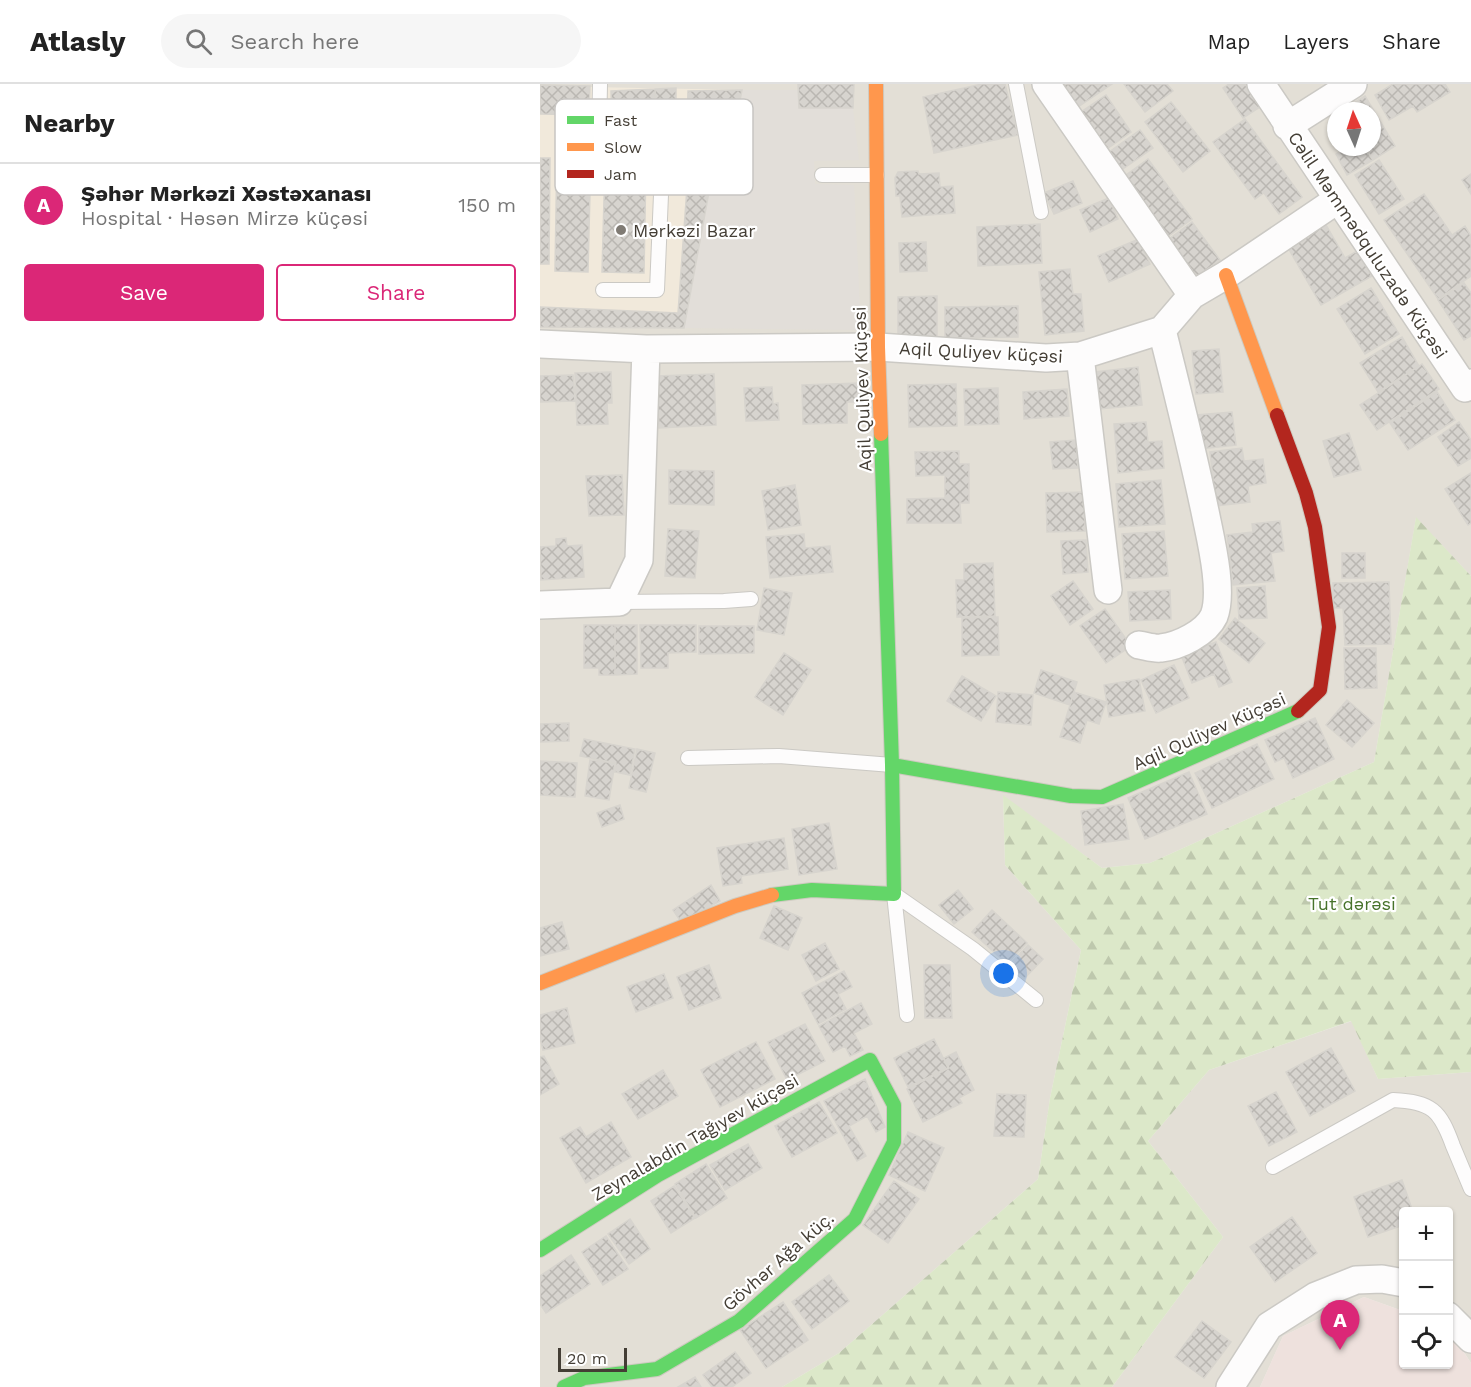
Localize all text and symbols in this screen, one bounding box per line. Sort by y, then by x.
search box [161,14,581,68]
text: Atlasly [30,25,125,58]
icon: search [182,25,215,58]
text: Search here [230,29,359,54]
text: Map [1207,29,1250,54]
text: Layers [1283,29,1349,54]
text: Share [1382,29,1441,54]
legend [555,99,753,195]
north arrow [1327,102,1381,156]
text: Nearby [24,108,115,138]
text: Fast [604,111,637,130]
street label: Cəlil Məmmədquluzadə Küçəsi [1284,128,1452,362]
text: Slow [604,138,642,157]
text: Jam [604,165,637,184]
text: Şəhər Mərkəzi Xəstəxanası [81,181,372,206]
text: A [37,193,50,217]
text: 150 m [458,193,516,217]
text: Hospital · Həsən Mirzə küçəsi [81,206,368,230]
place label: Mərkəzi Bazar [633,220,756,241]
marker: Mərkəzi Bazar [614,223,628,237]
button: Save [24,264,264,321]
button: Share [276,264,516,321]
street label: Aqil Quliyev Küçəsi [849,306,875,472]
street label: Aqil Quliyev küçəsi [898,337,1064,367]
street label: Aqil Quliyev Küçəsi [1129,688,1289,774]
park label: Tut dərəsi [1308,893,1396,914]
your location [989,959,1018,988]
street label: Zeynalabdin Tağıyev küçəsi [588,1069,802,1205]
street label: Gövhər Ağa küç. [718,1207,838,1315]
map controls [1399,1207,1453,1369]
button: + [1399,1207,1453,1261]
button: − [1399,1261,1453,1315]
pin: A [1320,1300,1360,1350]
button: locate [1399,1315,1453,1369]
scale bar [558,1345,627,1372]
text: 20 m [567,1349,607,1368]

